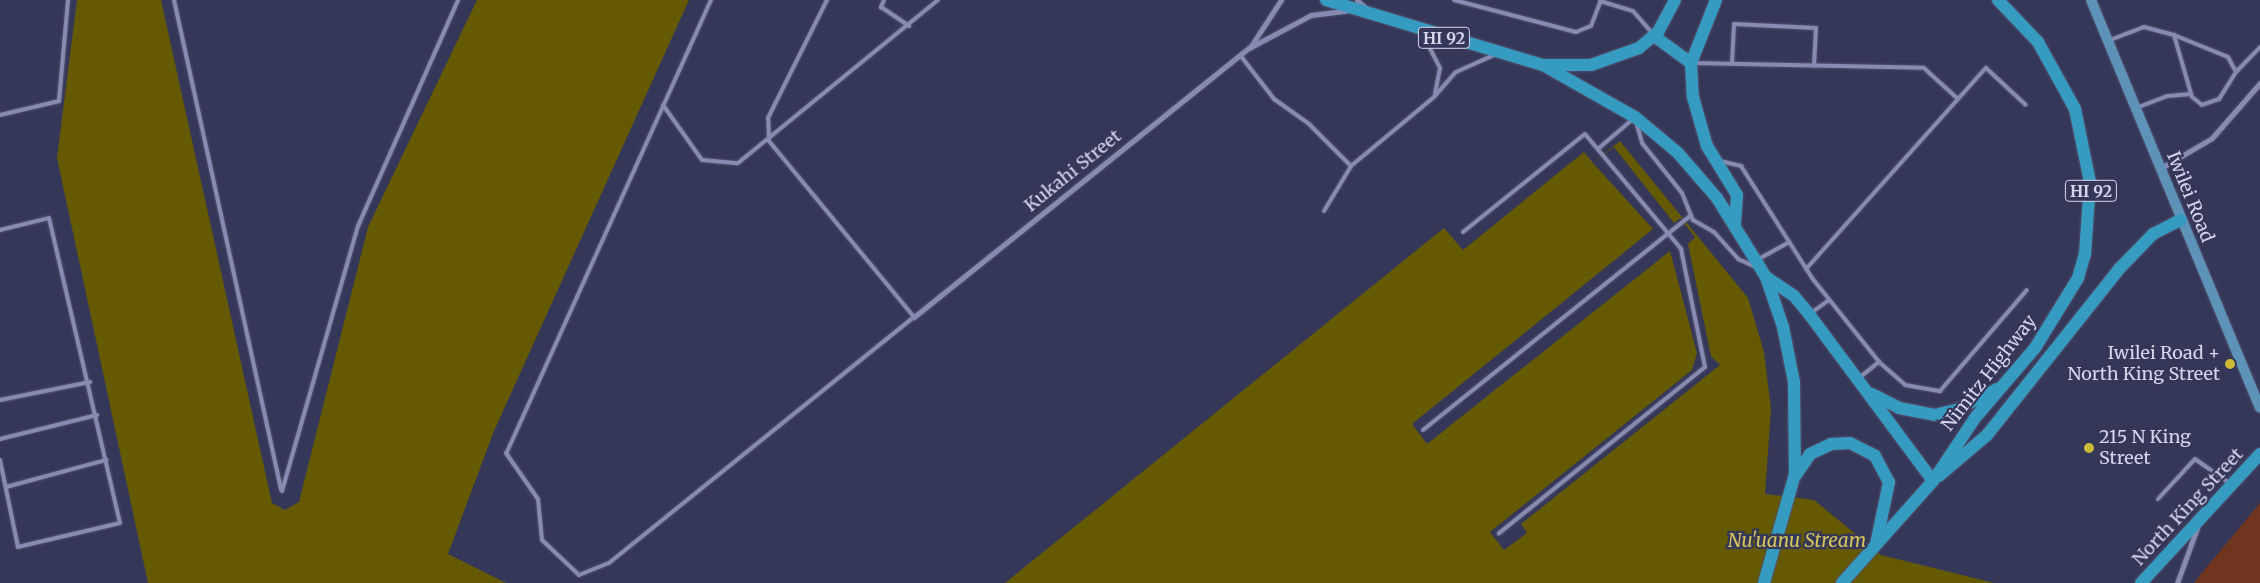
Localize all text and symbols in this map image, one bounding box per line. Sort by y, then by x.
road number: HI 92 [1418,24,1470,52]
street label: Kukahi Street [1020,125,1126,217]
street label: Iwilei Road [2162,148,2218,246]
road number: HI 92 [2065,178,2117,205]
street label: Nimitz Highway [1937,311,2041,435]
place label: Iwilei Road + North King Street [2067,343,2220,386]
marker: Iwilei Road + North King Street [2224,358,2236,370]
place label: 215 N King Street [2099,427,2191,469]
marker: 215 N King Street [2083,442,2095,454]
street label: North King Street [2128,444,2248,570]
water label: Nu'uanu Stream [1728,530,1866,552]

